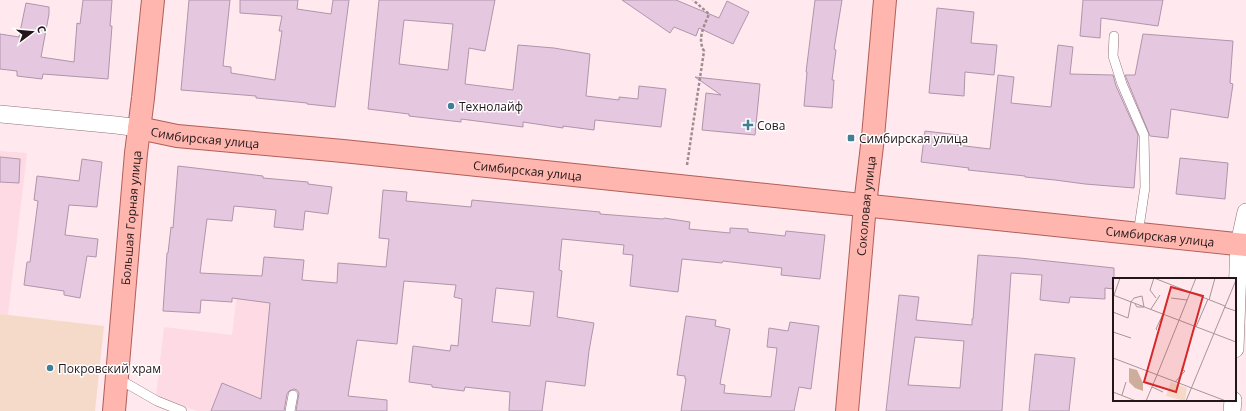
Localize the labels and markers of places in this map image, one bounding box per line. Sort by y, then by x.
place label: Технолайф [459,98,523,115]
marker: Технолайф [446,101,456,111]
place label: Сова [757,117,785,134]
marker: Сова [742,119,754,131]
place label: Симбирская улица [859,130,968,147]
marker: Симбирская улица [846,133,856,143]
place label: Покровский храм [58,360,161,377]
marker: Покровский храм [45,363,55,373]

